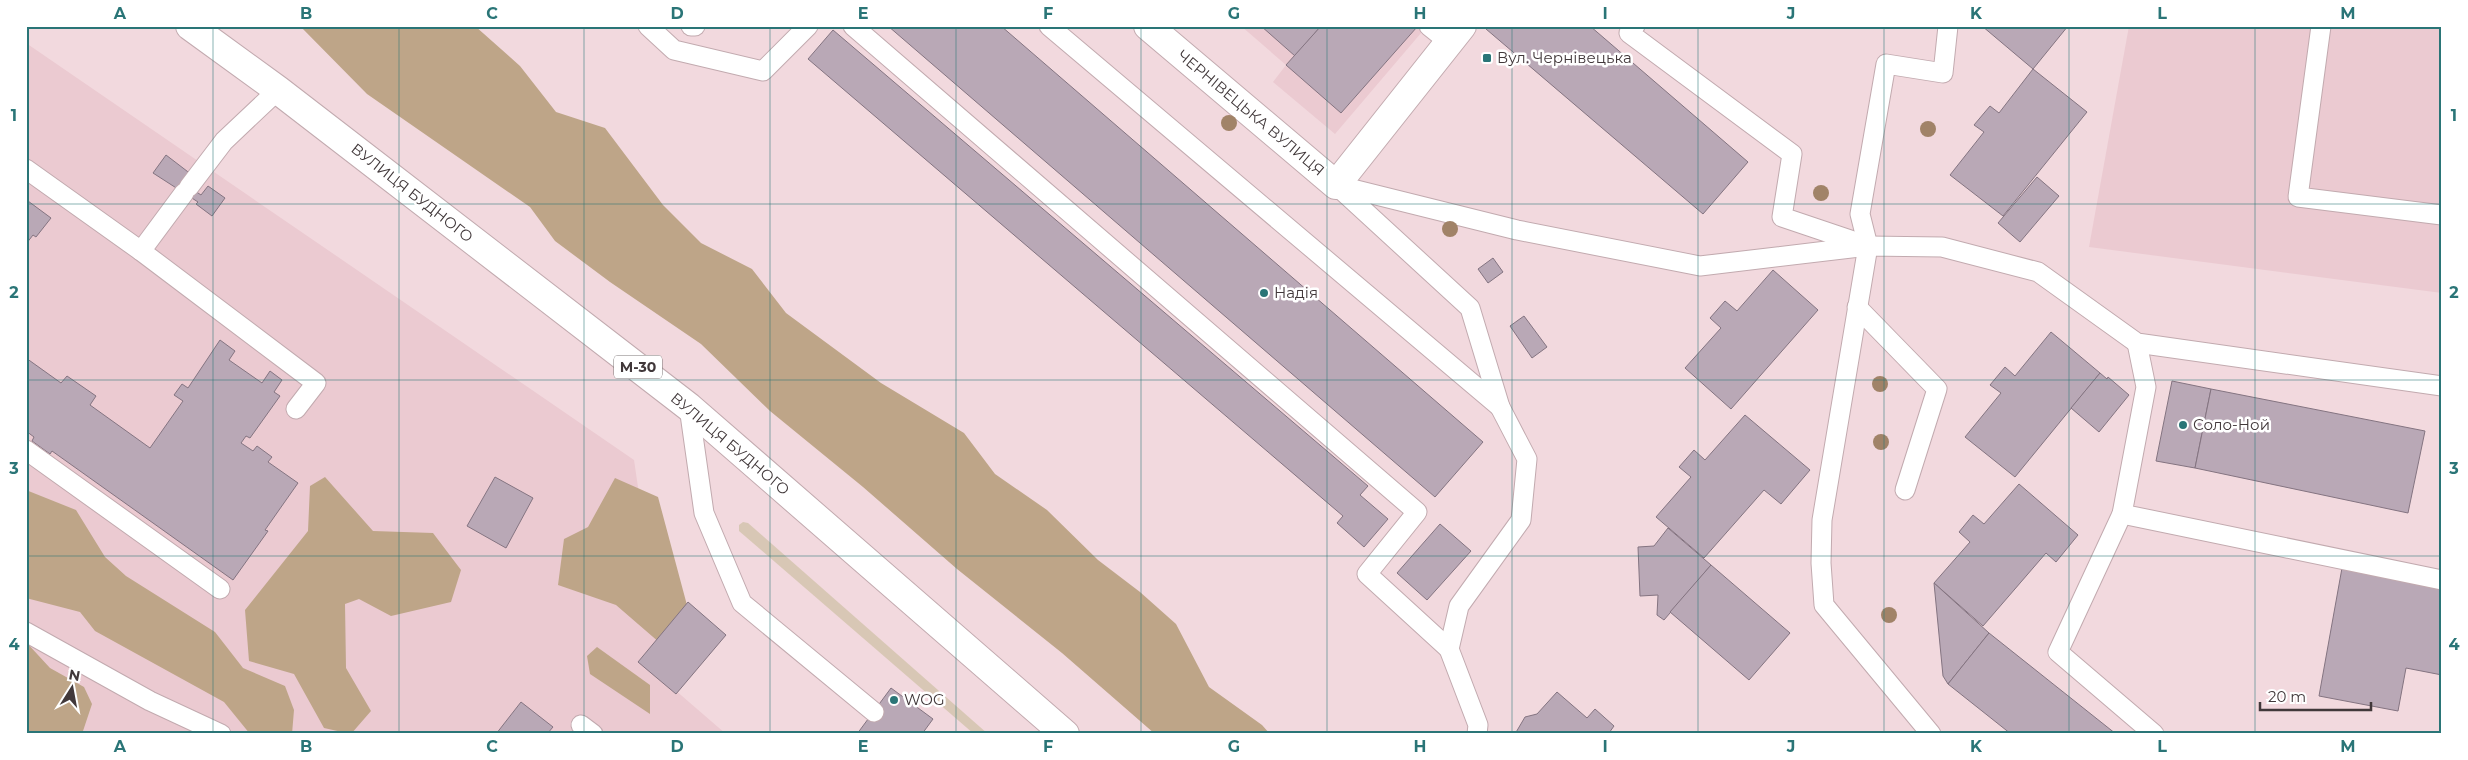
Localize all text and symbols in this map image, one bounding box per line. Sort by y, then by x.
text: A [113,4,127,23]
text: B [300,4,312,23]
text: C [486,4,498,23]
text: D [670,4,684,23]
text: E [858,4,868,23]
text: F [1043,4,1053,23]
text: G [1228,4,1240,23]
text: H [1414,4,1426,23]
text: I [1602,4,1608,23]
text: J [1786,4,1795,23]
text: K [1970,4,1983,23]
text: L [2157,4,2167,23]
text: M [2340,4,2356,23]
street label: ЧЕРНІВЕЦЬКА ВУЛИЦЯ [1174,46,1329,180]
place label: Вул. Чернівецька [1497,48,1632,67]
marker: Вул. Чернівецька [1481,52,1493,64]
text: 1 [11,106,17,125]
text: 1 [2451,106,2457,125]
street label: ВУЛИЦЯ БУДНОГО [347,139,477,246]
text: 2 [9,283,19,302]
place label: Надія [1274,283,1318,302]
text: 2 [2449,283,2459,302]
marker: Надія [1258,287,1270,299]
road number: М-30 [614,356,662,378]
street label: ВУЛИЦЯ БУДНОГО [667,388,794,499]
place label: Соло-Ной [2193,415,2270,434]
marker: Соло-Ной [2177,419,2189,431]
text: 3 [8,459,19,478]
text: 3 [2448,459,2459,478]
text: 4 [8,635,20,654]
text: 4 [2448,635,2460,654]
north arrow [48,662,98,712]
text: N [67,665,82,685]
scale bar [2260,680,2372,712]
text: 20 m [2268,687,2306,706]
place label: WOG [904,690,945,709]
marker: WOG [888,694,900,706]
text: A [113,737,127,756]
text: B [300,737,312,756]
text: C [486,737,498,756]
text: D [670,737,684,756]
text: E [858,737,868,756]
text: F [1043,737,1053,756]
text: G [1228,737,1240,756]
text: H [1414,737,1426,756]
text: I [1602,737,1608,756]
text: J [1786,737,1795,756]
text: K [1970,737,1983,756]
text: L [2157,737,2167,756]
text: M [2340,737,2356,756]

